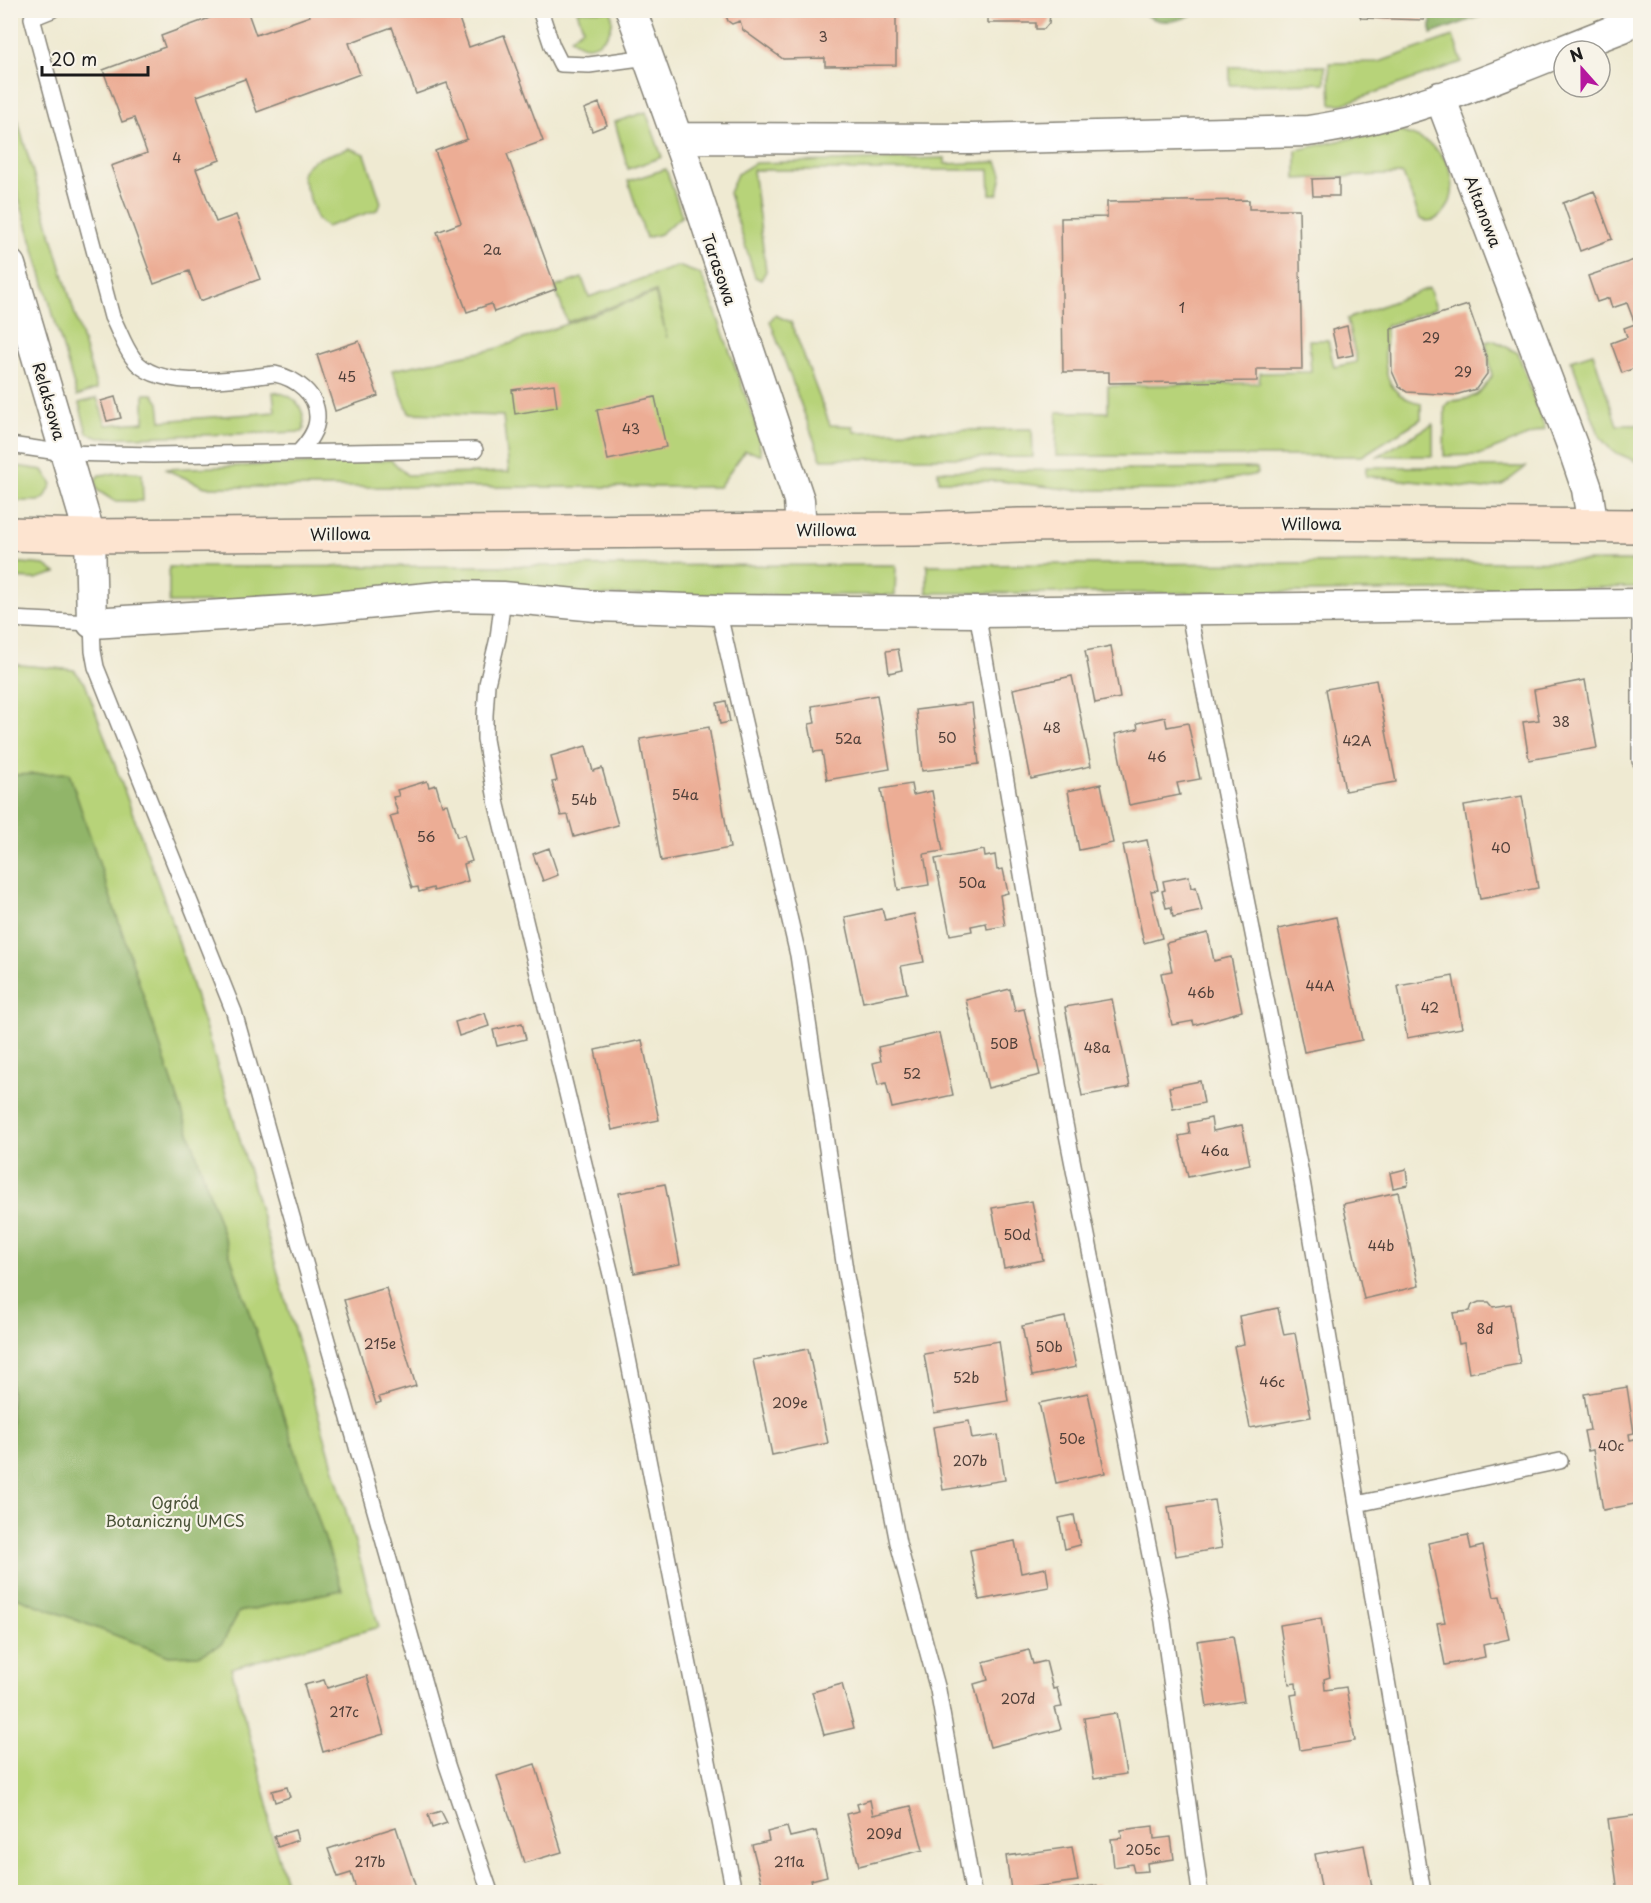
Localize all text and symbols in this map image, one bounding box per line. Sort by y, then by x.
house number: 3 [818,26,828,47]
scale bar [42,39,148,77]
north arrow [1552,39,1612,99]
text: N [1566,41,1586,68]
text: 20 m [51,45,97,72]
house number: 4 [172,147,182,168]
street label: Altanowa [1459,172,1509,250]
street label: Tarasowa [697,230,743,308]
house number: 2a [483,239,501,260]
house number: 1 [1179,297,1185,318]
house number: 29 [1422,327,1440,348]
street label: Relaksowa [27,359,73,443]
house number: 29 [1454,361,1472,382]
house number: 45 [338,366,356,387]
house number: 43 [622,418,640,439]
street label: Willowa [1281,511,1341,535]
street label: Willowa [796,517,856,541]
street label: Willowa [310,520,370,546]
house number: 38 [1552,711,1570,732]
house number: 48 [1043,717,1061,738]
house number: 50 [937,727,957,748]
house number: 52a [834,728,862,749]
house number: 42A [1342,730,1372,751]
house number: 46 [1147,746,1167,767]
house number: 54a [671,784,699,805]
house number: 54b [571,789,597,810]
house number: 56 [417,826,436,847]
house number: 40 [1491,837,1511,858]
house number: 50a [958,872,986,893]
house number: 44A [1305,975,1335,996]
house number: 46b [1187,982,1215,1003]
house number: 42 [1421,997,1439,1018]
house number: 50B [990,1033,1018,1054]
house number: 48a [1084,1037,1111,1058]
house number: 52 [903,1063,921,1084]
house number: 46a [1201,1140,1229,1161]
house number: 50d [1003,1224,1031,1245]
house number: 44b [1368,1235,1394,1256]
house number: 8d [1476,1318,1494,1339]
house number: 215e [364,1333,396,1354]
house number: 50b [1035,1336,1063,1357]
house number: 52b [953,1367,979,1388]
house number: 46c [1259,1371,1285,1392]
house number: 209e [772,1392,808,1413]
house number: 50e [1058,1428,1086,1449]
house number: 40c [1598,1435,1624,1456]
house number: 207b [953,1450,987,1471]
park label: Ogród Botaniczny UMCS [105,1490,245,1532]
house number: 207d [1001,1688,1035,1709]
house number: 217c [329,1701,359,1722]
house number: 209d [866,1823,902,1844]
house number: 205c [1125,1839,1161,1860]
house number: 217b [355,1851,385,1872]
house number: 211a [774,1851,804,1872]

